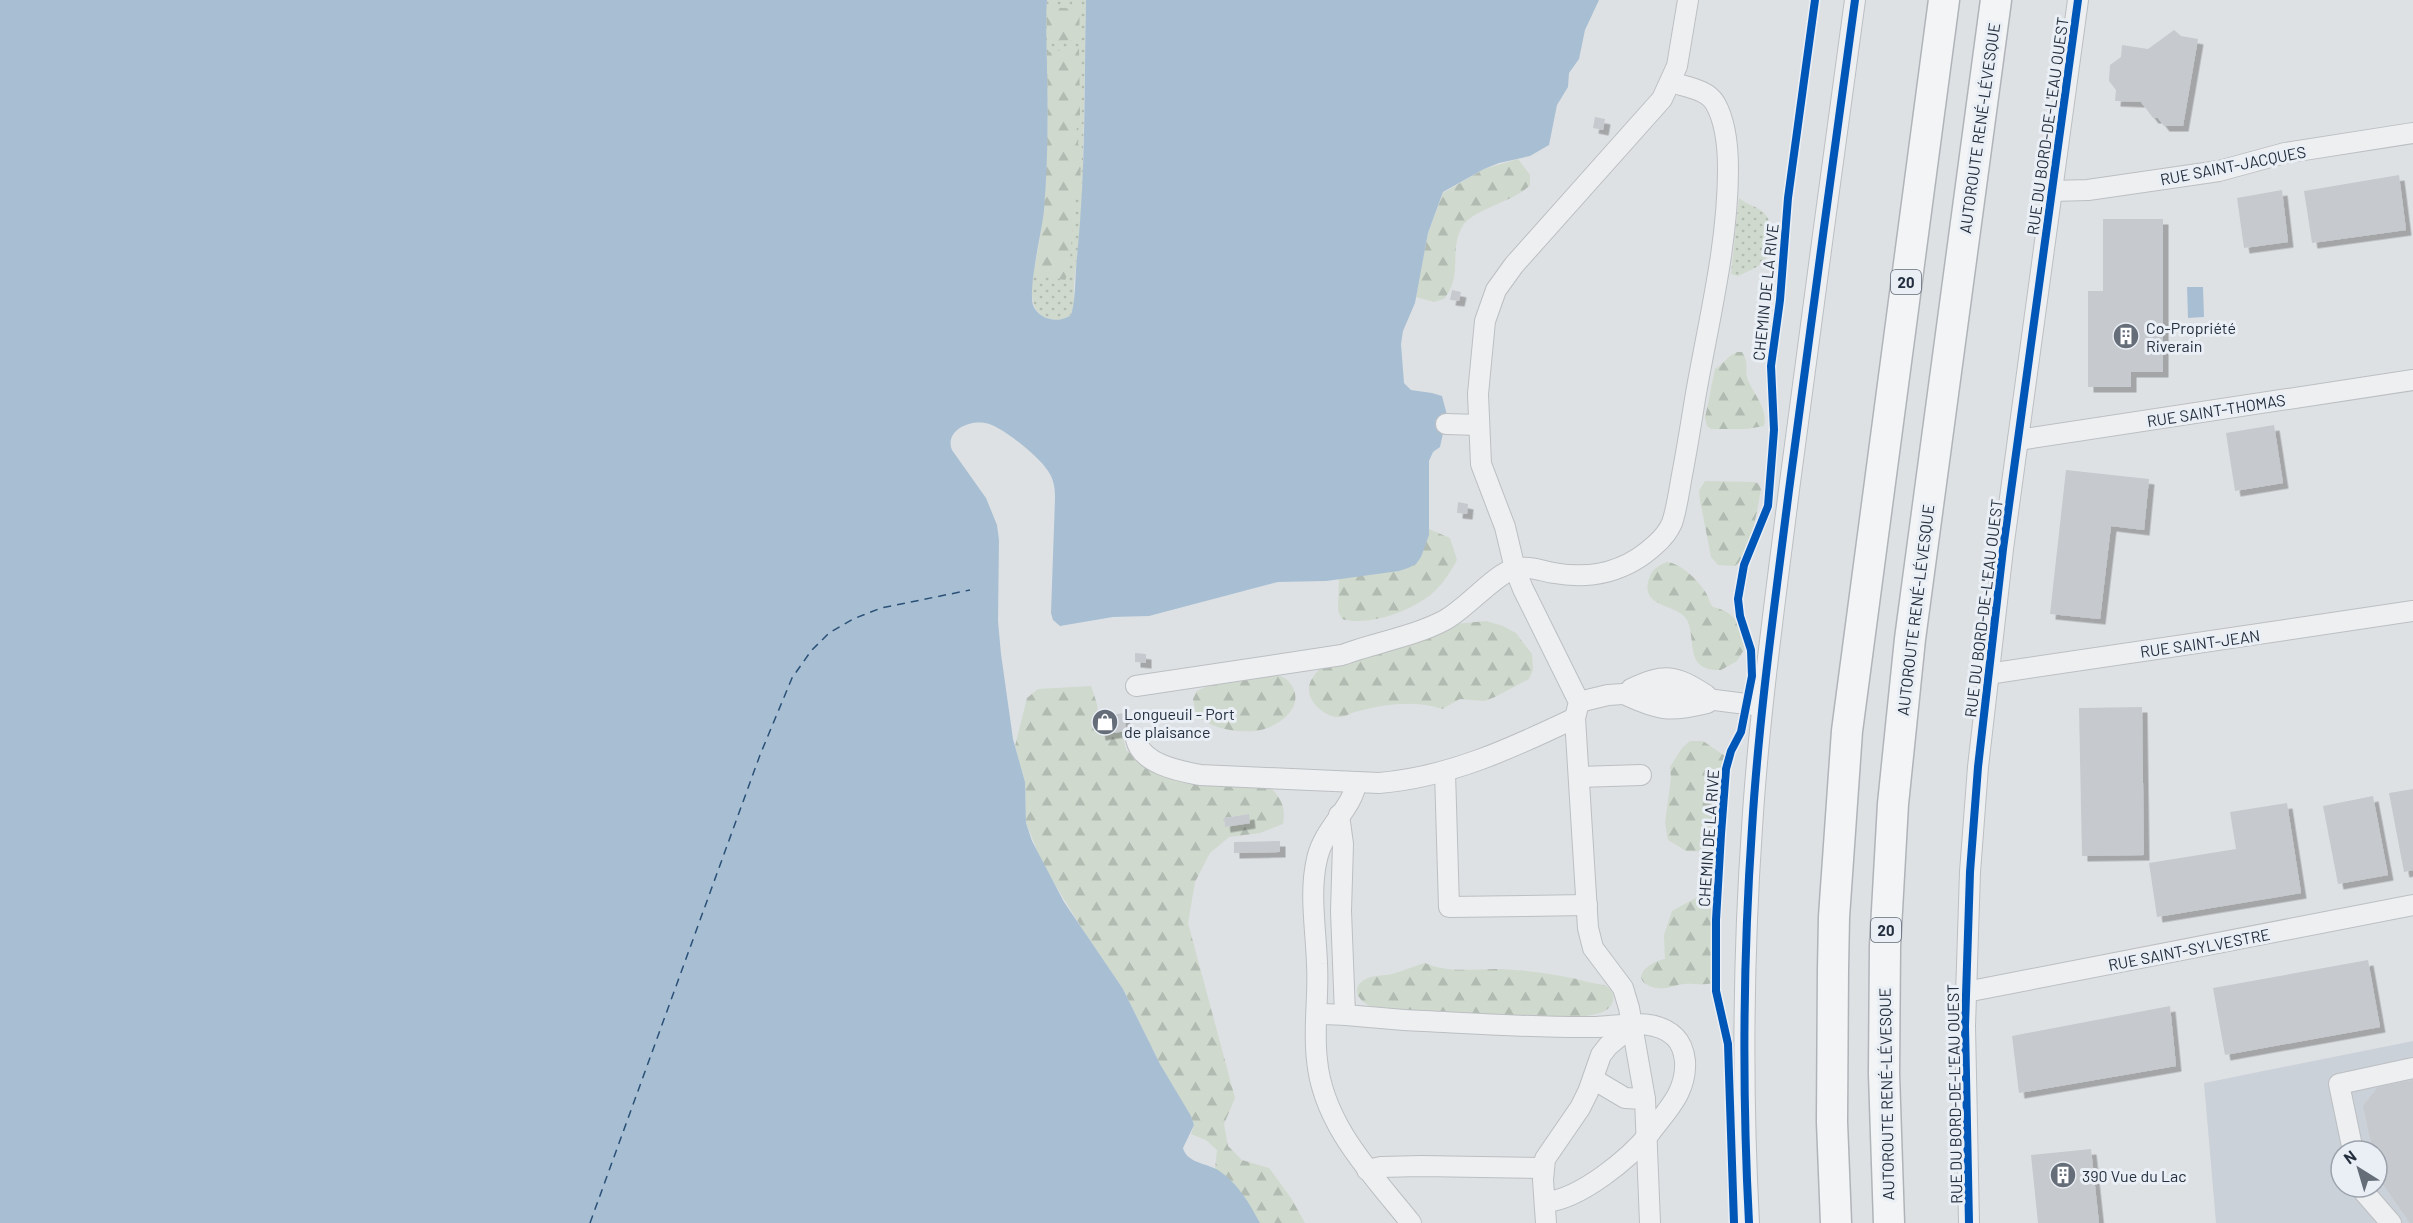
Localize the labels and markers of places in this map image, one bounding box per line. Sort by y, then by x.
place label: Co-Propriété Riverain [2146,318,2236,355]
building icon: Co-Propriété Riverain [2111,321,2141,351]
place label: Longueuil - Port de plaisance [1124,704,1235,741]
shop icon: Longueuil - Port de plaisance [1090,707,1120,737]
building icon: 390 Vue du Lac [2048,1160,2078,1190]
place label: 390 Vue du Lac [2082,1166,2187,1185]

